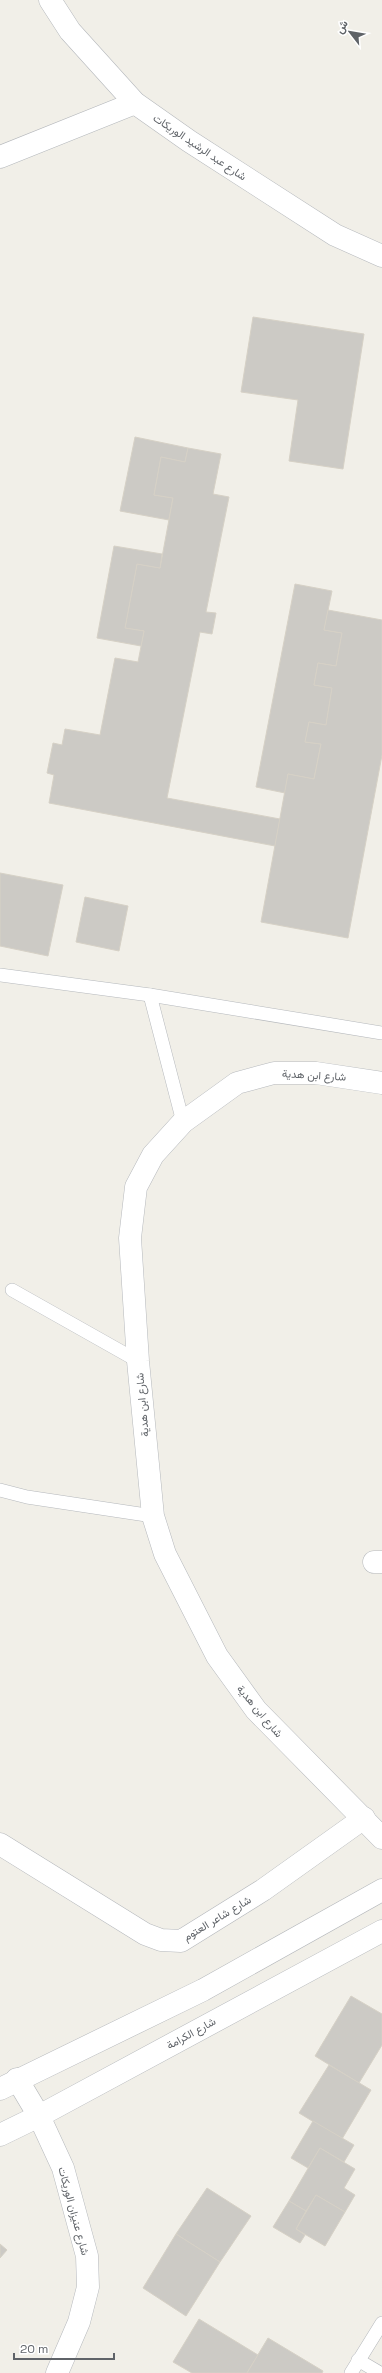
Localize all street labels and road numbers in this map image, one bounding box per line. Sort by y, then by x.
street label: شارع عبد الرشيد الوريكات [150,111,250,184]
street label: شارع ابن هدية [282,1066,347,1085]
street label: شارع ابن هدية [132,1372,153,1438]
street label: شارع ابن هدية [233,1682,286,1741]
street label: شارع شاعر العتوم [181,1892,254,1945]
street label: شارع الكرامة [164,2014,219,2053]
street label: شارع عنيزان الوريكات [54,2165,93,2257]

